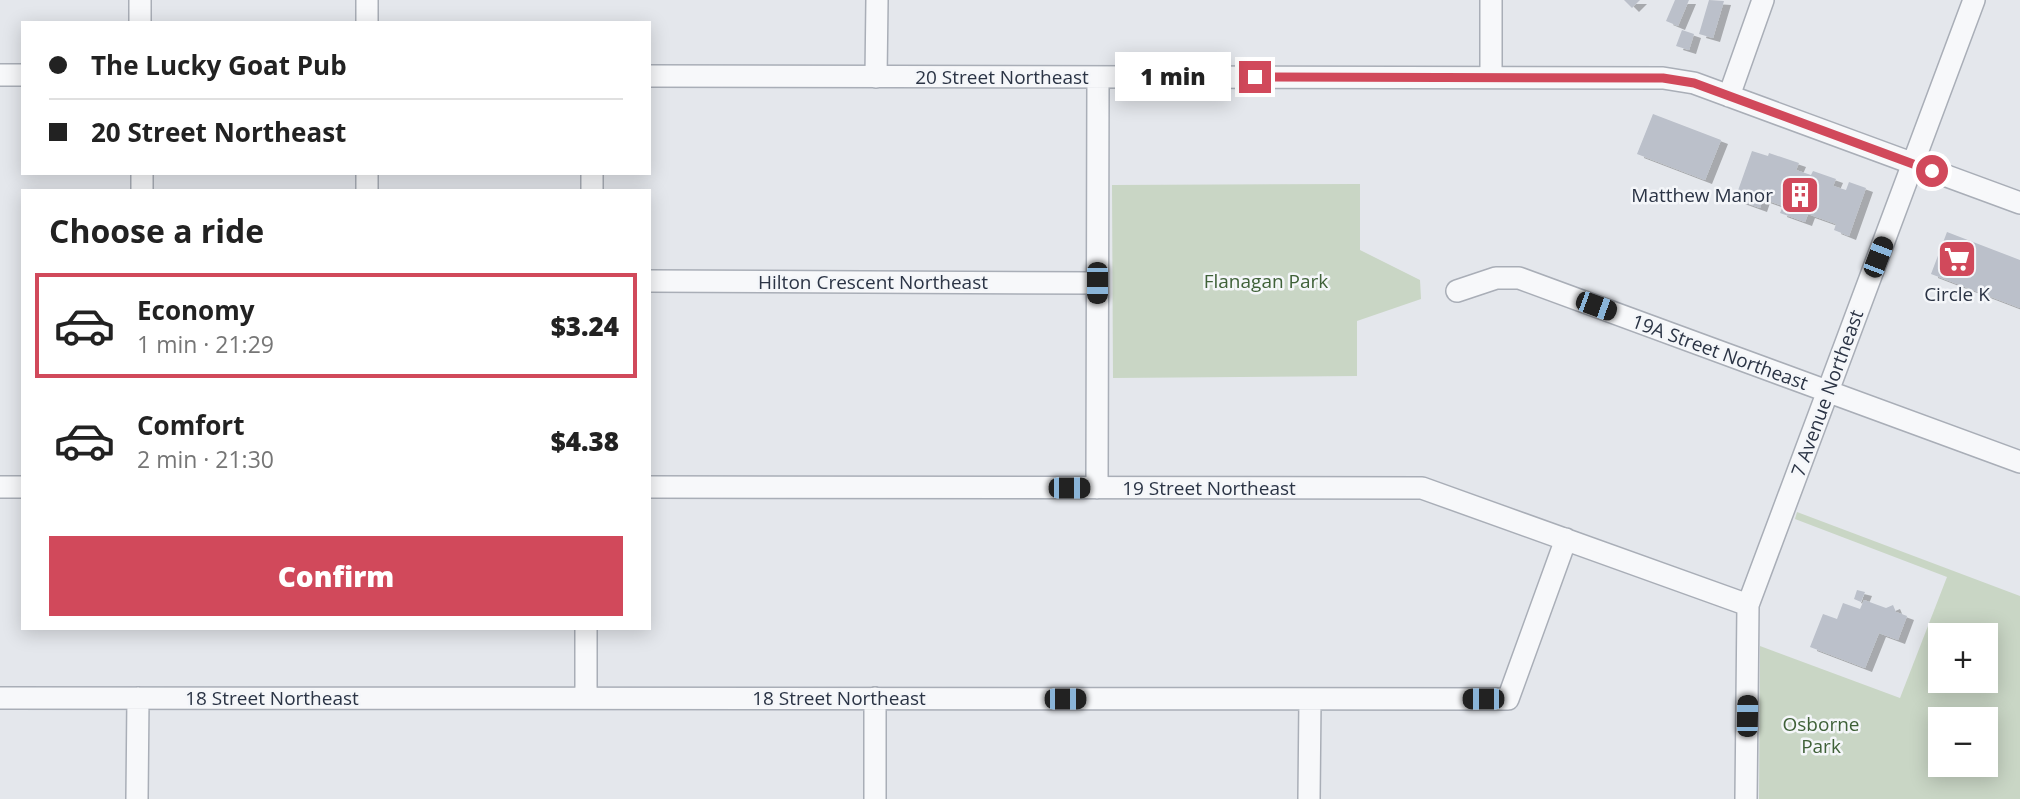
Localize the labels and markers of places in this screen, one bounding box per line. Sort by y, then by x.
building icon: Matthew Manor [1779,174,1821,216]
place label: Matthew Manor [1631,182,1773,208]
supermarket icon: Circle K [1936,238,1978,280]
place label: Circle K [1924,281,1990,307]

